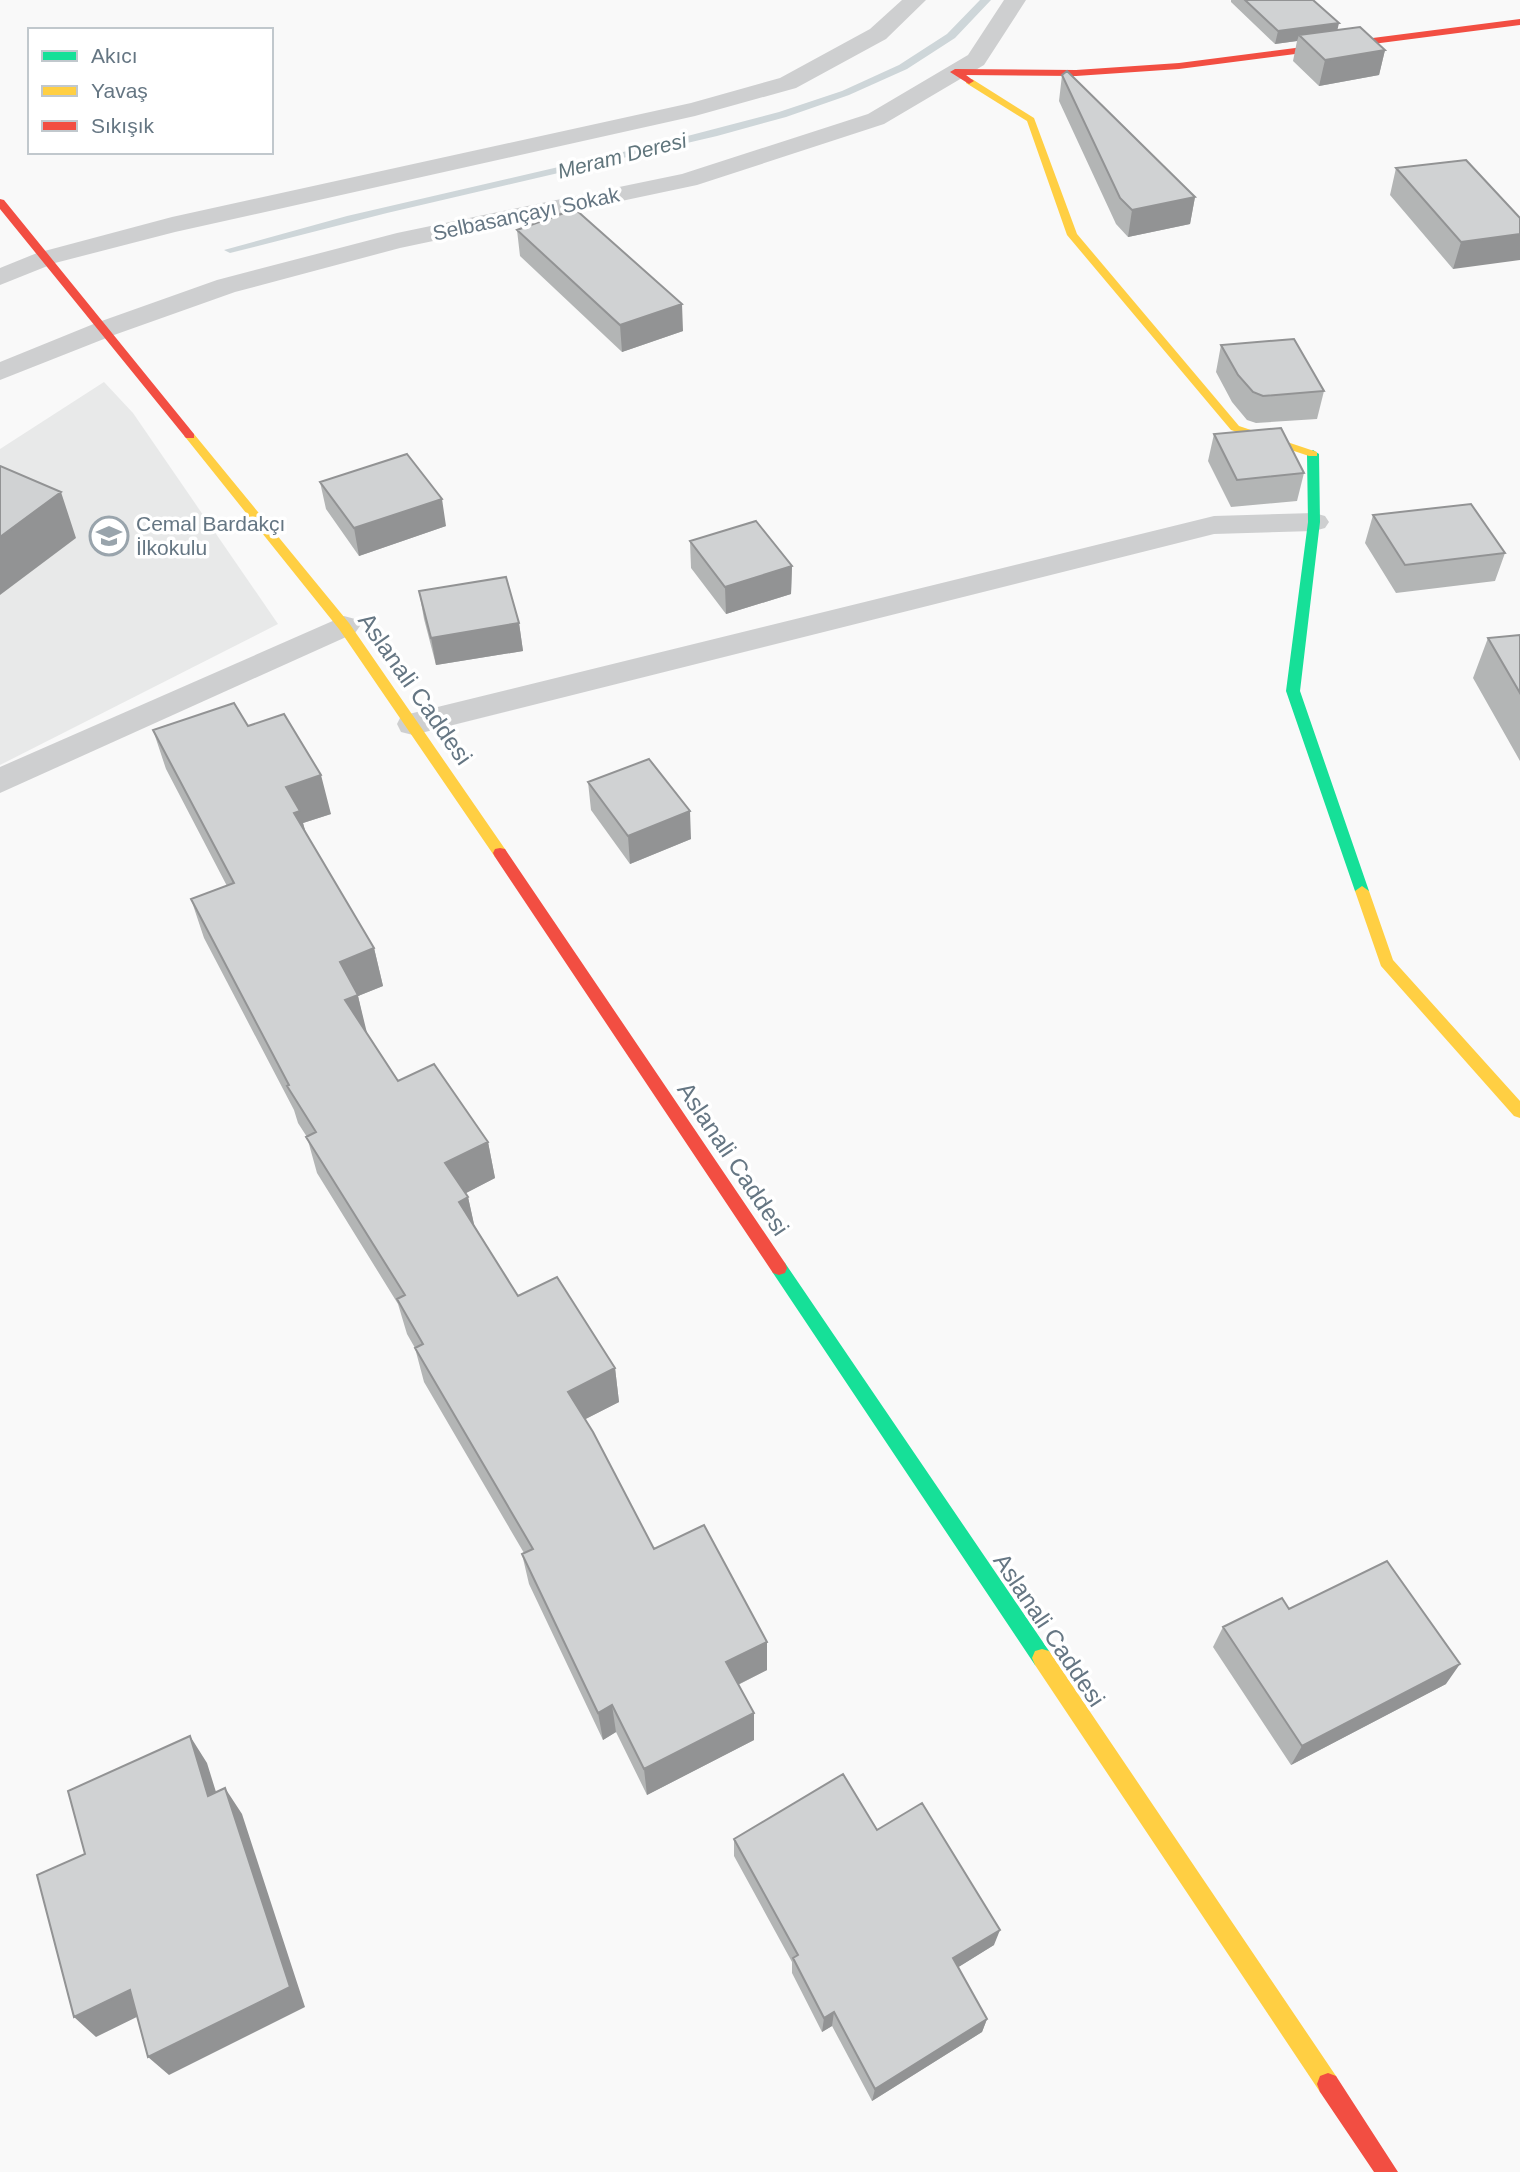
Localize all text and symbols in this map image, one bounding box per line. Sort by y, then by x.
legend [28,28,273,154]
text: Akıcı [91,44,138,67]
text: Yavaş [91,79,148,102]
text: Sıkışık [91,114,155,137]
water label: Meram Deresi [555,128,690,183]
street label: Selbasançayı Sokak [430,182,622,245]
place label: Cemal Bardakçı İlkokulu [136,512,285,559]
school or university icon: Cemal Bardakçı İlkokulu [88,515,130,557]
street label: Aslanali Caddesi [353,608,478,770]
street label: Aslanali Caddesi [672,1077,795,1240]
street label: Aslanali Caddesi [988,1548,1111,1711]

